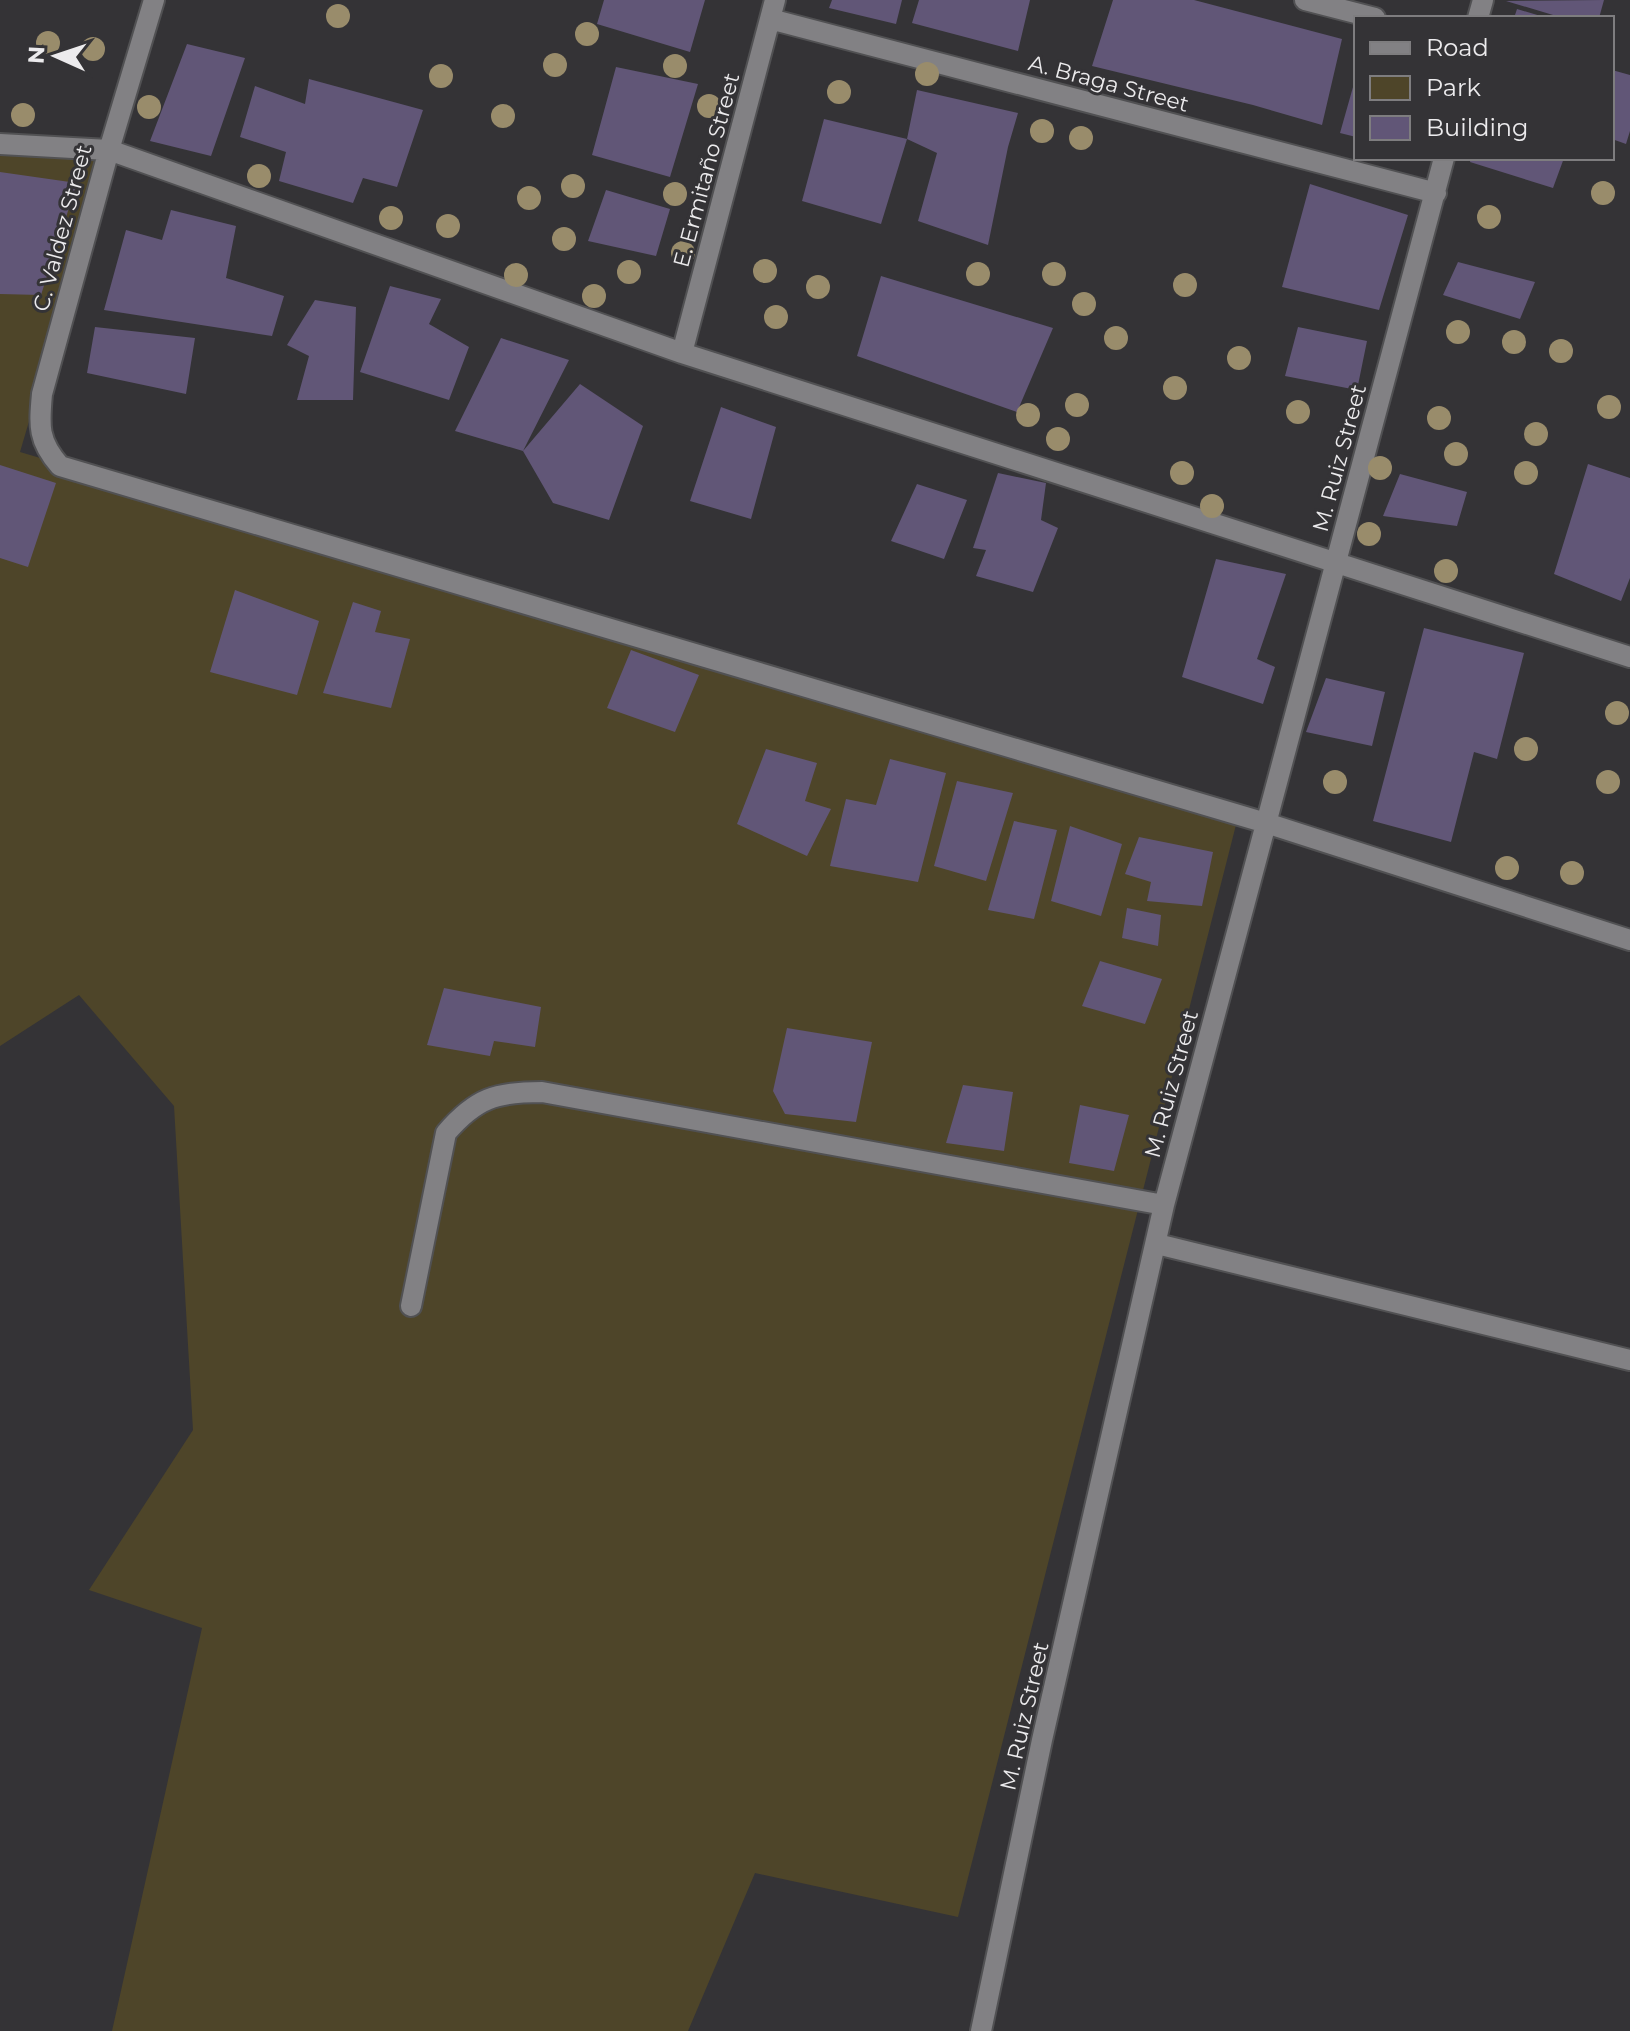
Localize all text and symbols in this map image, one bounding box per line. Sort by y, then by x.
north arrow [16,16,96,96]
legend [1354,16,1614,160]
text: Road [1426,33,1489,62]
text: N [23,45,50,65]
street label: A. Braga Street [1026,49,1192,118]
street label: E. Ermitaño Street [668,70,745,270]
text: Park [1426,73,1481,102]
text: Building [1426,113,1529,142]
street label: C. Valdez Street [27,142,98,314]
street label: M. Ruiz Street [1307,381,1372,535]
street label: M. Ruiz Street [1139,1007,1204,1161]
street label: M. Ruiz Street [994,1639,1055,1793]

